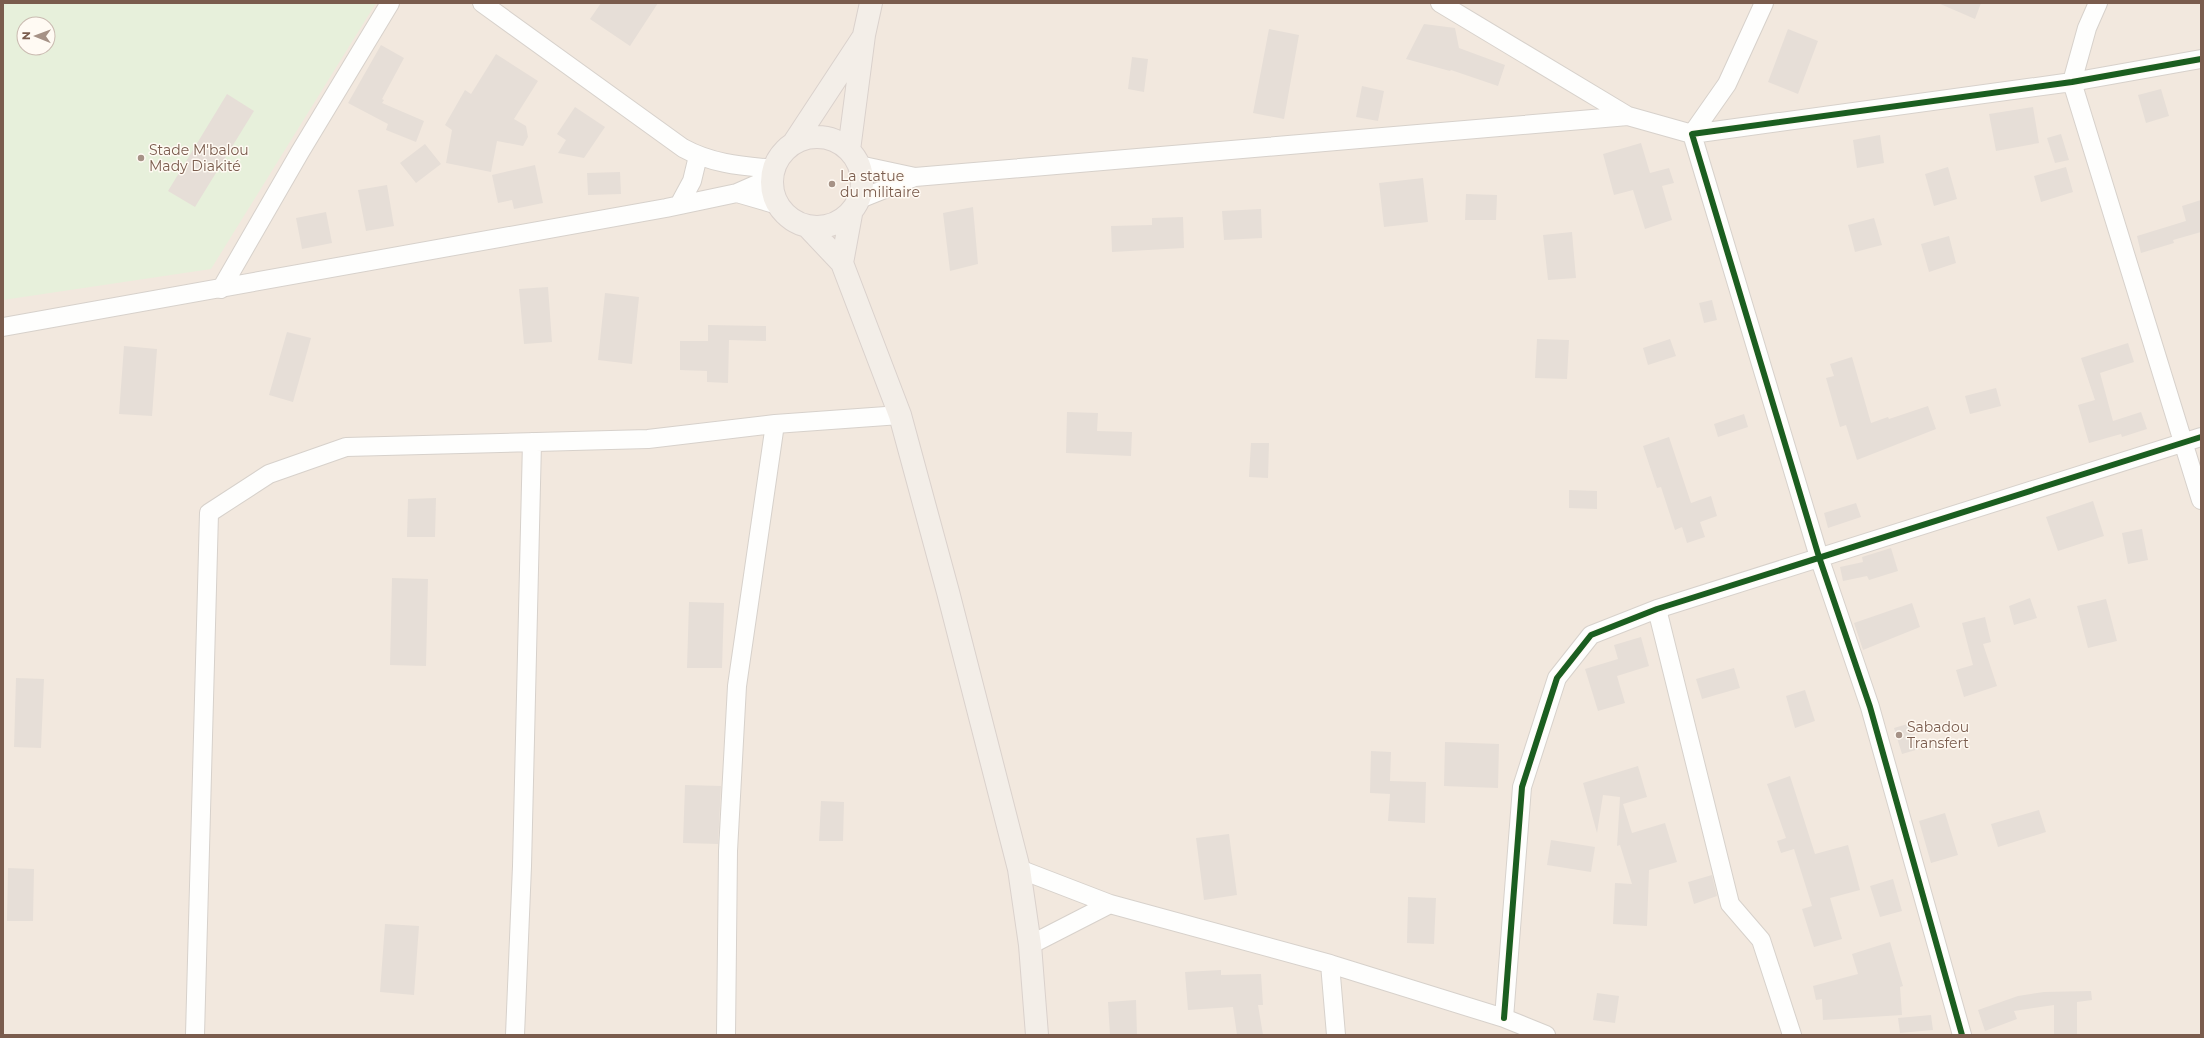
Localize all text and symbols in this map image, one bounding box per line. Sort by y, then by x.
north arrow [16,16,56,56]
text: N [19,31,33,40]
place label: Stade M'balou Mady Diakité [149,141,249,175]
marker: Stade M'balou Mady Diakité [136,153,146,163]
place label: La statue du militaire [840,167,920,201]
marker: La statue du militaire [827,179,837,189]
place label: Sabadou Transfert [1907,718,1969,752]
marker: Sabadou Transfert [1894,730,1904,740]

